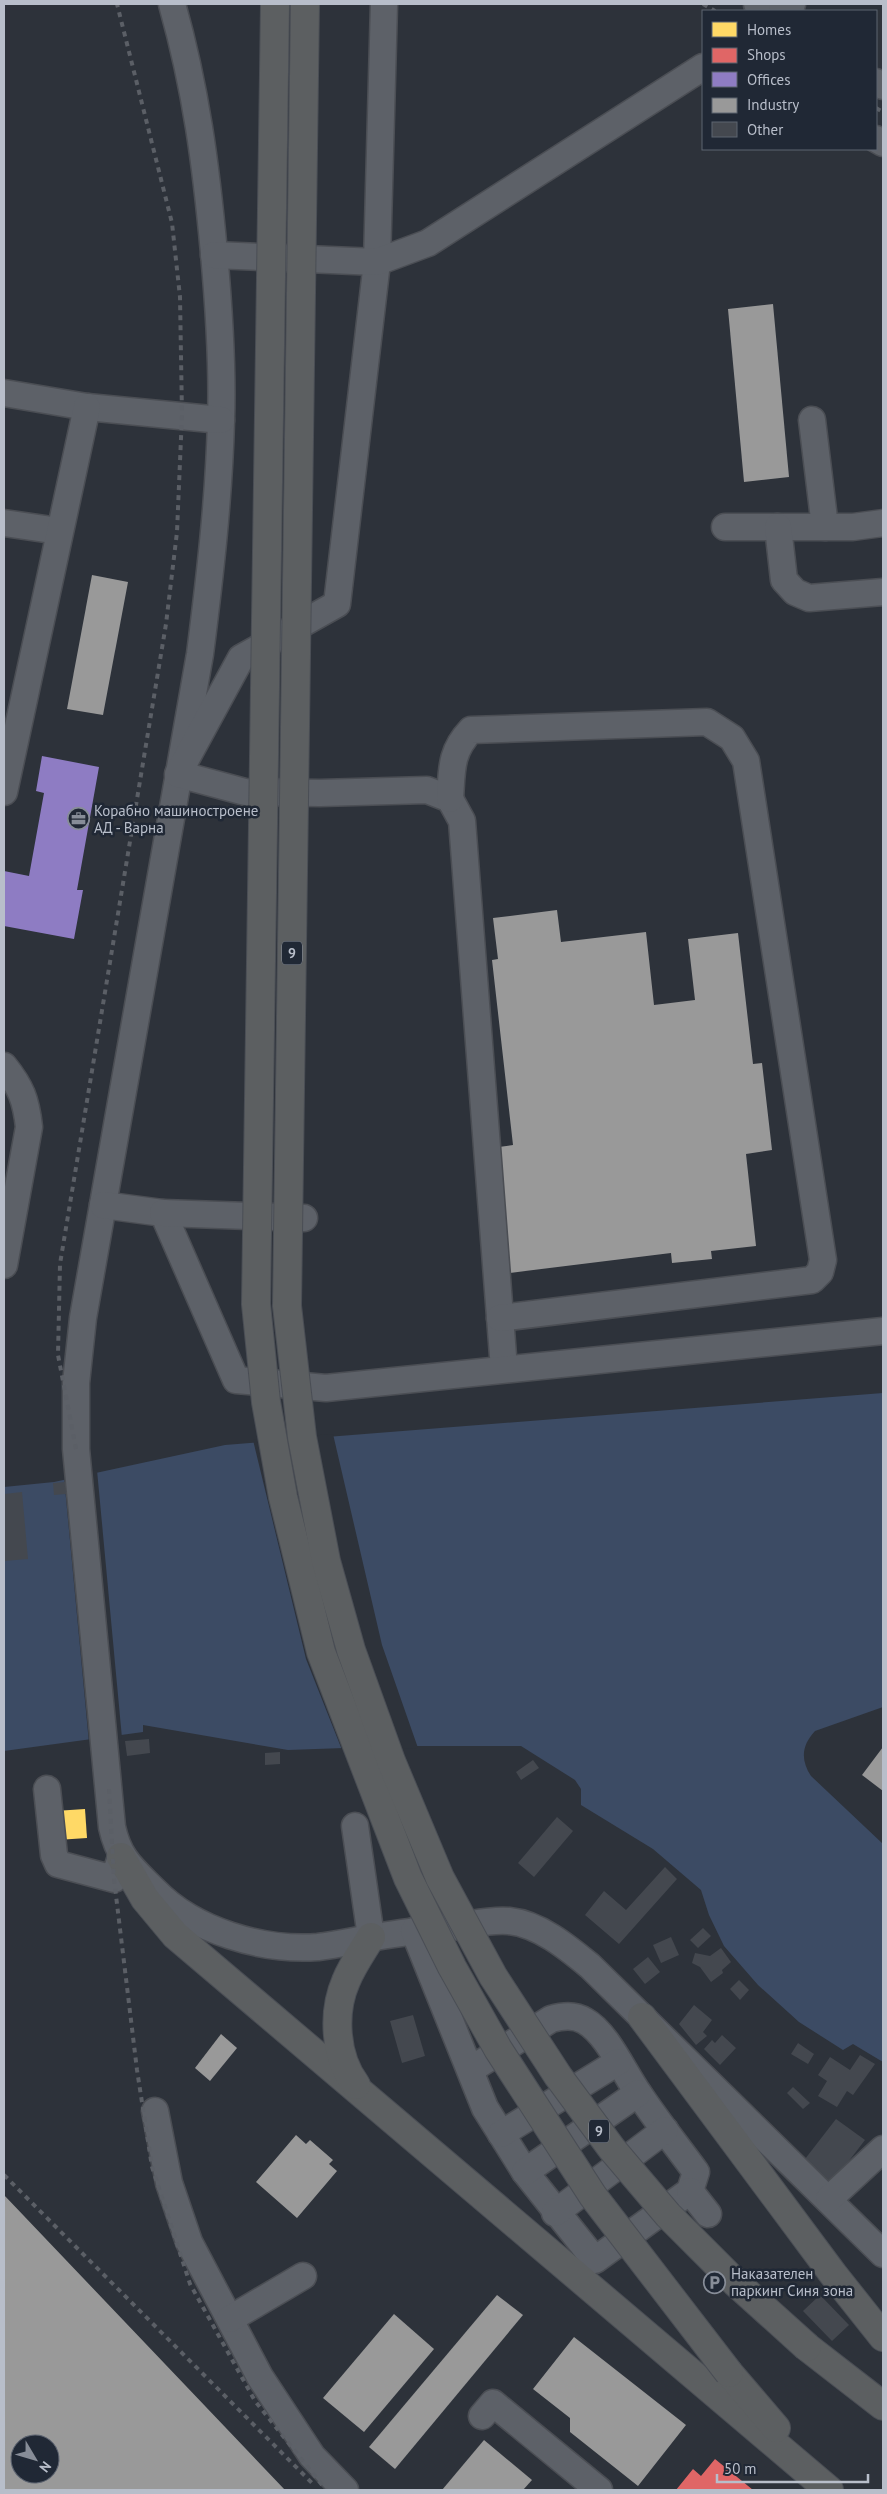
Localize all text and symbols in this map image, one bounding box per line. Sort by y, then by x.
legend [702,10,877,150]
text: Homes [747,20,791,39]
text: Shops [747,45,786,64]
text: Offices [747,70,791,89]
text: Industry [747,95,799,114]
text: Other [747,120,783,139]
place label: Корабно машиностроене АД - Варна [94,801,258,837]
office icon: Корабно машиностроене АД - Варна [66,807,90,831]
road number: 9 [282,941,302,964]
road number: 9 [589,2120,609,2142]
place label: Наказателен паркинг Синя зона [731,2264,853,2300]
parking icon: Наказателен паркинг Синя зона [703,2270,727,2294]
north arrow [10,2434,60,2484]
scale bar [717,2452,868,2484]
text: N [35,2458,55,2476]
text: 50 m [724,2459,757,2478]

